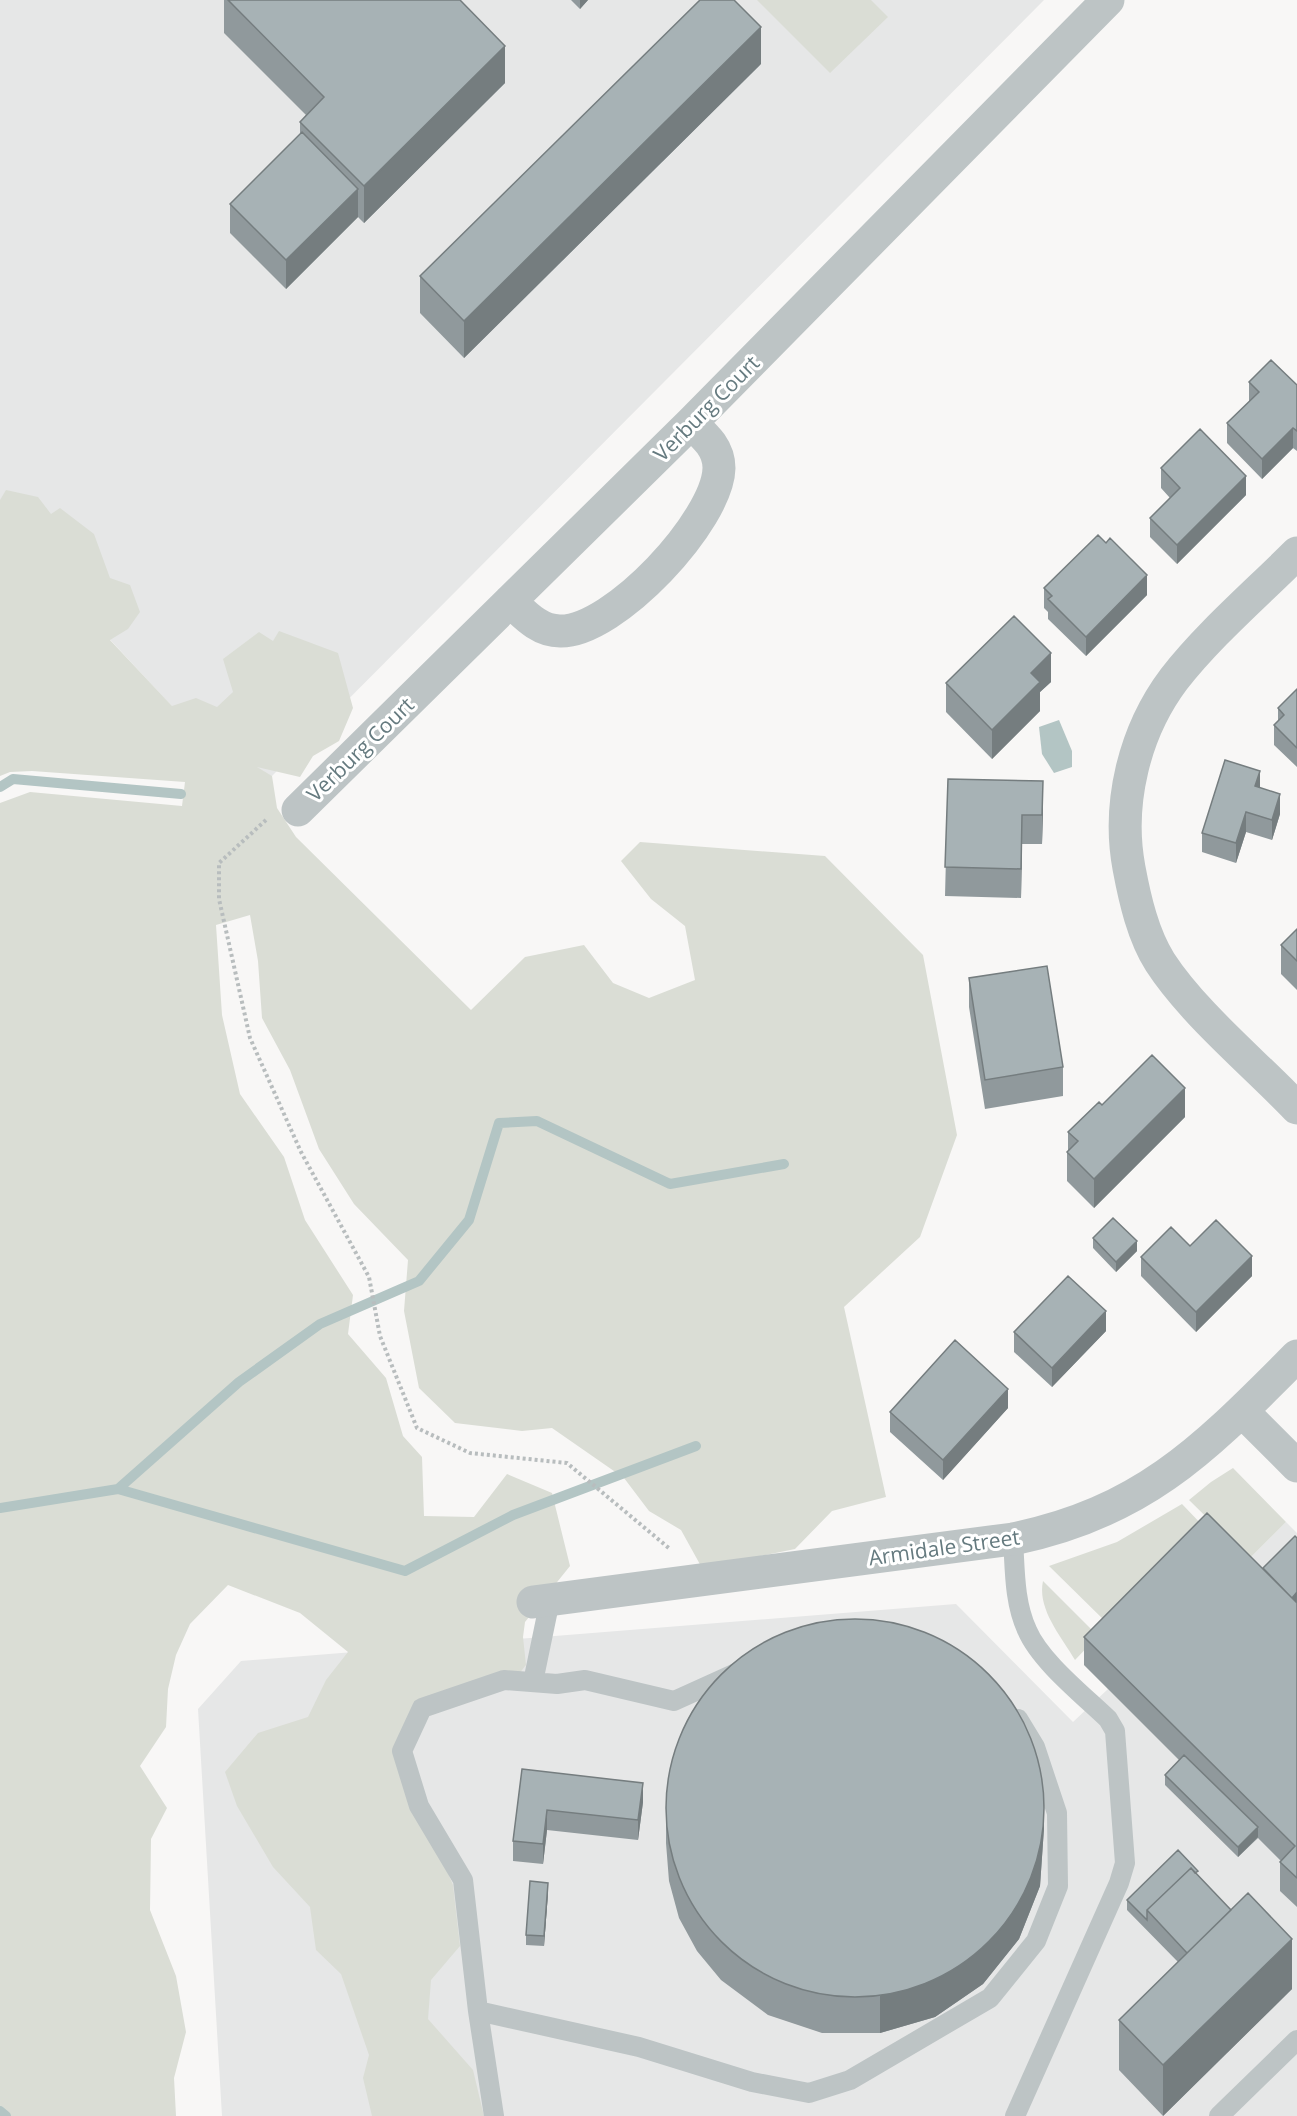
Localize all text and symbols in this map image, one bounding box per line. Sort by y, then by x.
street label: Verburg Court [647,349,765,467]
street label: Verburg Court [300,691,420,807]
street label: Armidale Street [867,1523,1021,1571]

